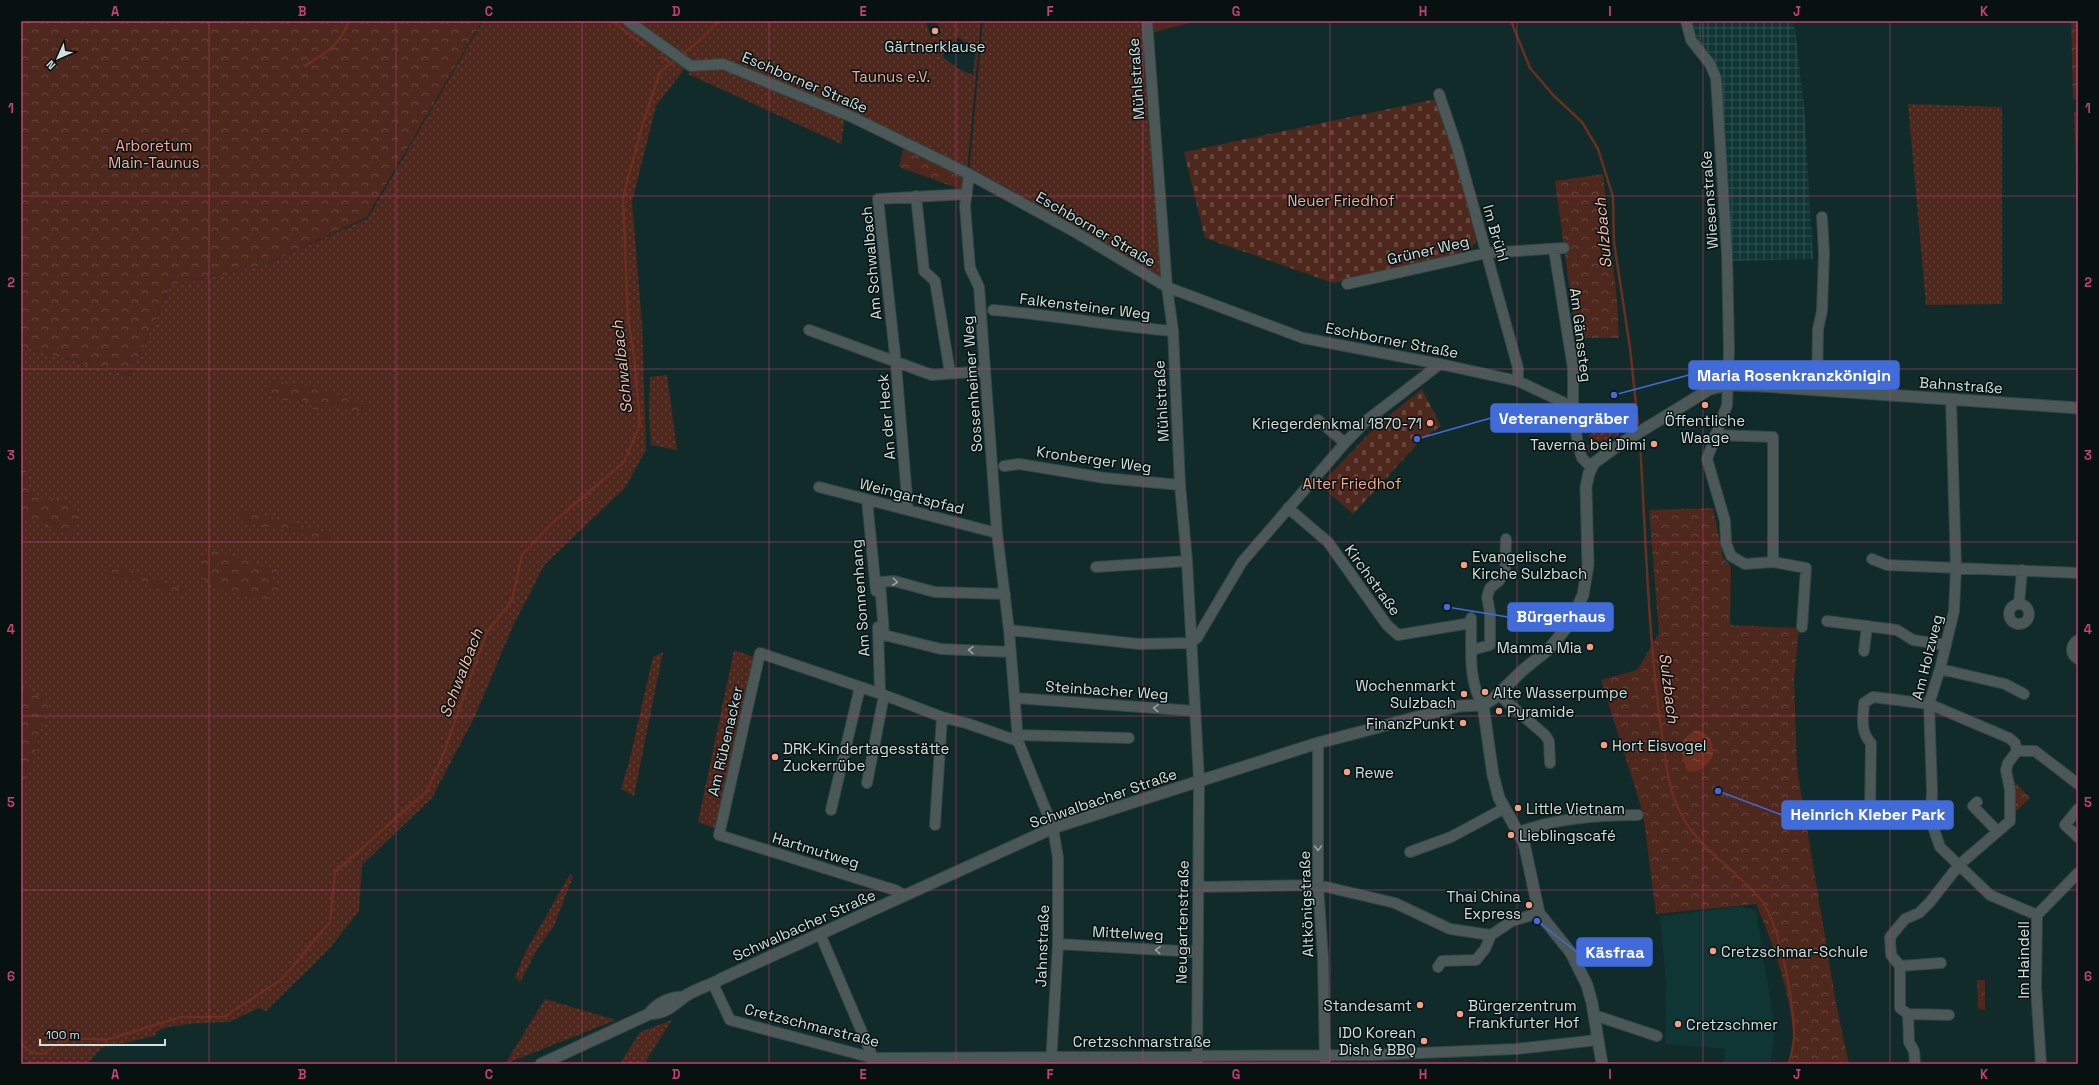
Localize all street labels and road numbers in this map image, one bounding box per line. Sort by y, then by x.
street label: Mühlstraße [1124,37,1148,121]
street label: Eschborner Straße [739,47,871,117]
street label: Wiesenstraße [1696,150,1722,250]
street label: Eschborner Straße [1033,187,1159,271]
street label: Im Brühl [1479,202,1513,264]
street label: Am Schwalbach [857,205,885,321]
street label: Grüner Weg [1385,231,1471,269]
street label: Am Gänssteg [1566,287,1596,383]
street label: Falkensteiner Weg [1018,289,1152,323]
street label: Sossenheimer Weg [958,315,986,453]
street label: Eschborner Straße [1324,318,1460,362]
street label: Mühlstraße [1149,359,1173,442]
street label: An der Heck [873,373,899,461]
street label: Bahnstraße [1918,373,2004,397]
street label: Kronberger Weg [1035,442,1153,476]
street label: Weingartspfad [858,474,966,518]
street label: Am Sonnenhang [846,539,874,657]
street label: Kirchstraße [1341,541,1405,619]
street label: Am Holzweg [1907,612,1947,702]
street label: Steinbacher Weg [1045,676,1169,704]
street label: Am Rübenacker [703,684,747,798]
street label: Schwalbacher Straße [1027,764,1179,832]
street label: Hartmutweg [770,828,862,872]
street label: Altkönigstraße [1295,850,1317,958]
street label: Neugartenstraße [1171,860,1193,984]
street label: Schwalbacher Straße [730,885,879,965]
street label: Jahnstraße [1031,904,1053,988]
street label: Im Haindell [2014,921,2033,999]
street label: Mittelweg [1092,922,1164,944]
street label: Cretzschmarstraße [743,999,882,1051]
street label: Cretzschmarstraße [1073,1032,1211,1051]

